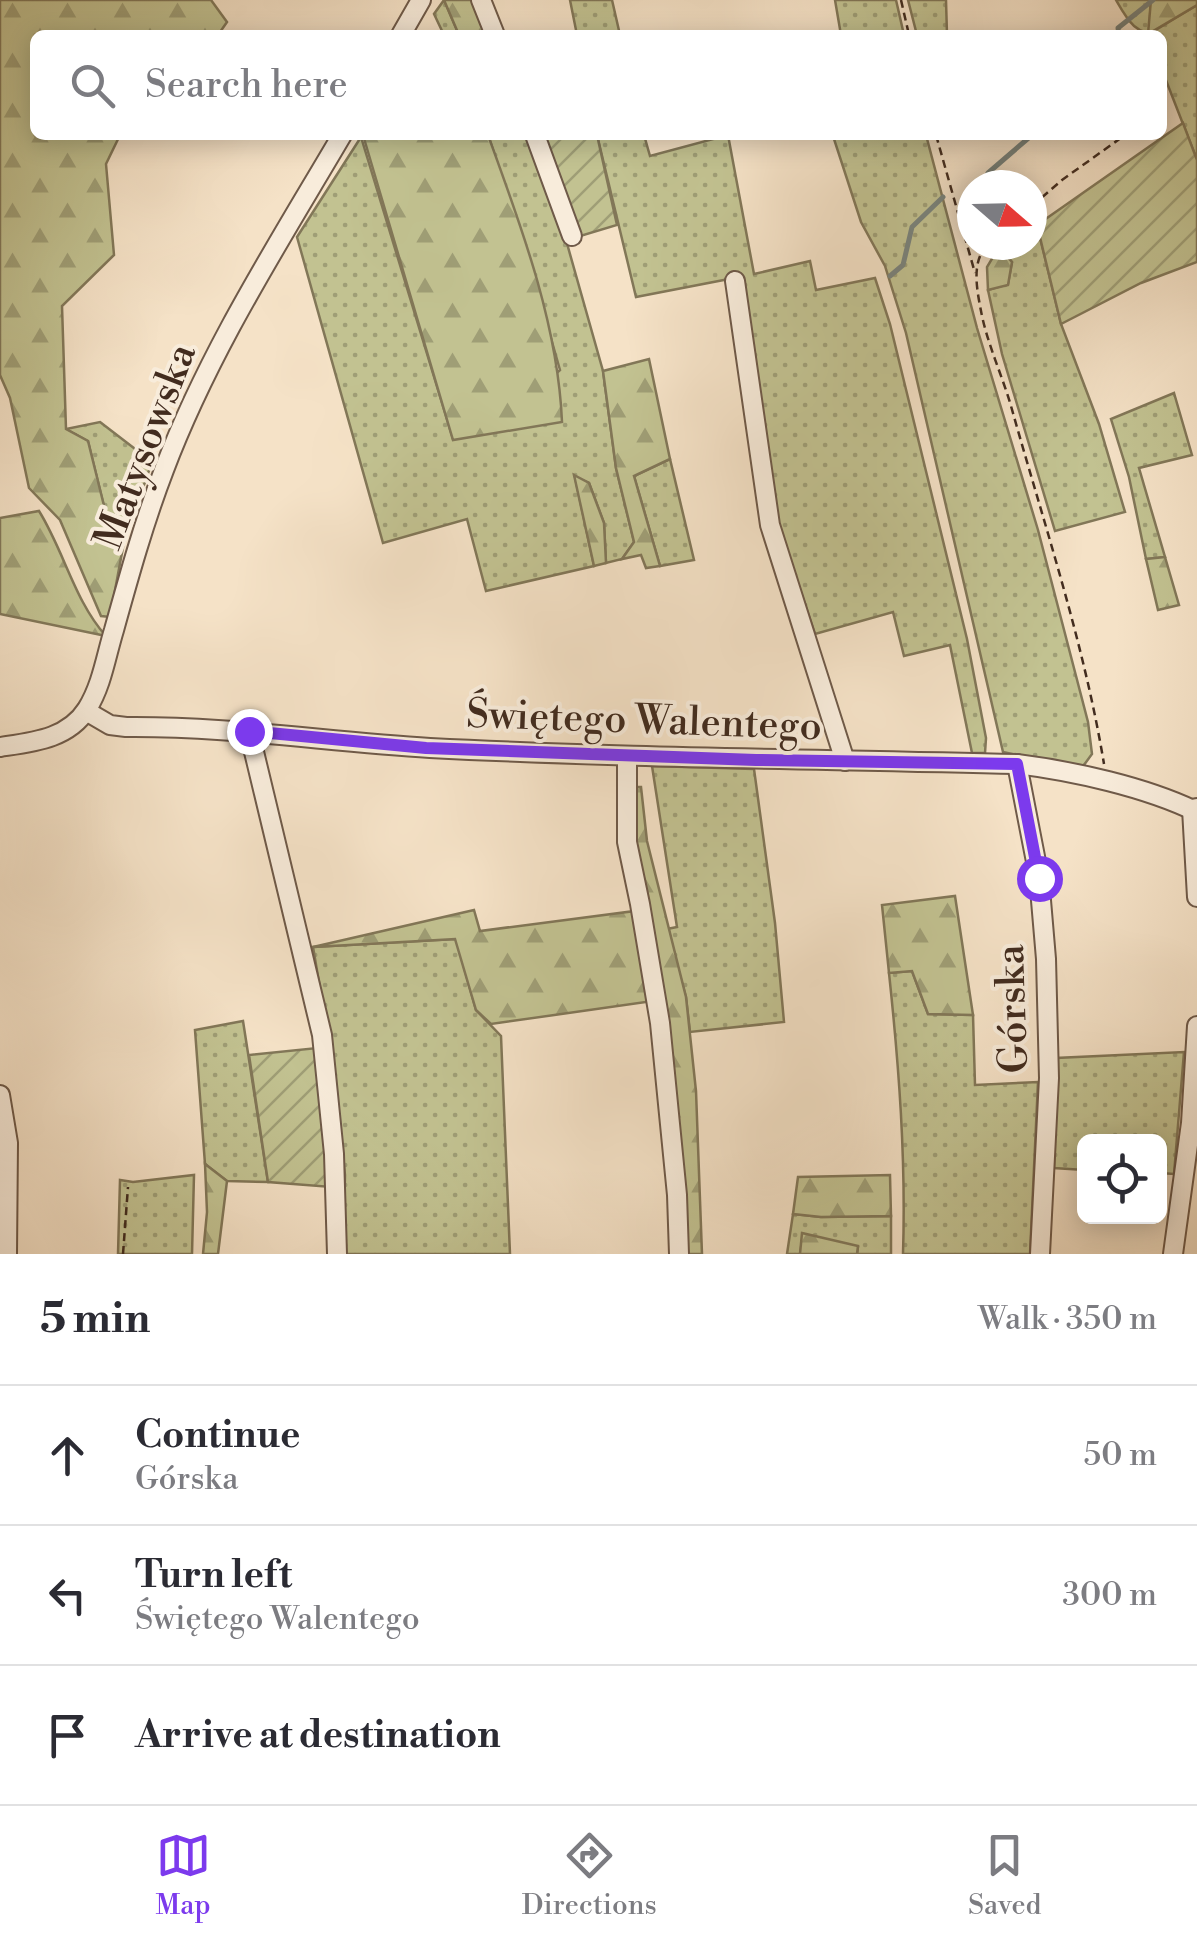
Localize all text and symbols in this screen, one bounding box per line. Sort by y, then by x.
search box [30,30,1167,140]
icon: search [65,58,120,113]
text: Search here [145,62,348,109]
north arrow [957,170,1047,260]
street label: Matysowska [84,336,209,557]
street label: Świętego Walentego [465,687,823,753]
route end [227,709,273,755]
route start [1017,856,1063,902]
street label: Górska [986,943,1040,1074]
map controls [1077,1134,1167,1224]
button: locate [1077,1134,1167,1224]
text: 5 min [40,1293,150,1346]
text: Walk · 350 m [978,1299,1157,1339]
text: Continue [135,1412,300,1459]
icon: ahead [40,1428,95,1483]
text: 50 m [1084,1435,1157,1475]
text: Górska [135,1459,238,1499]
text: Turn left [135,1552,292,1599]
icon: left [40,1568,95,1623]
text: 300 m [1062,1575,1157,1615]
text: Świętego Walentego [135,1599,420,1639]
icon: arrive [40,1708,95,1763]
text: Arrive at destination [135,1712,501,1759]
tab: Map [156,1828,211,1923]
tab: Directions [522,1828,657,1923]
tab: Saved [968,1828,1041,1923]

